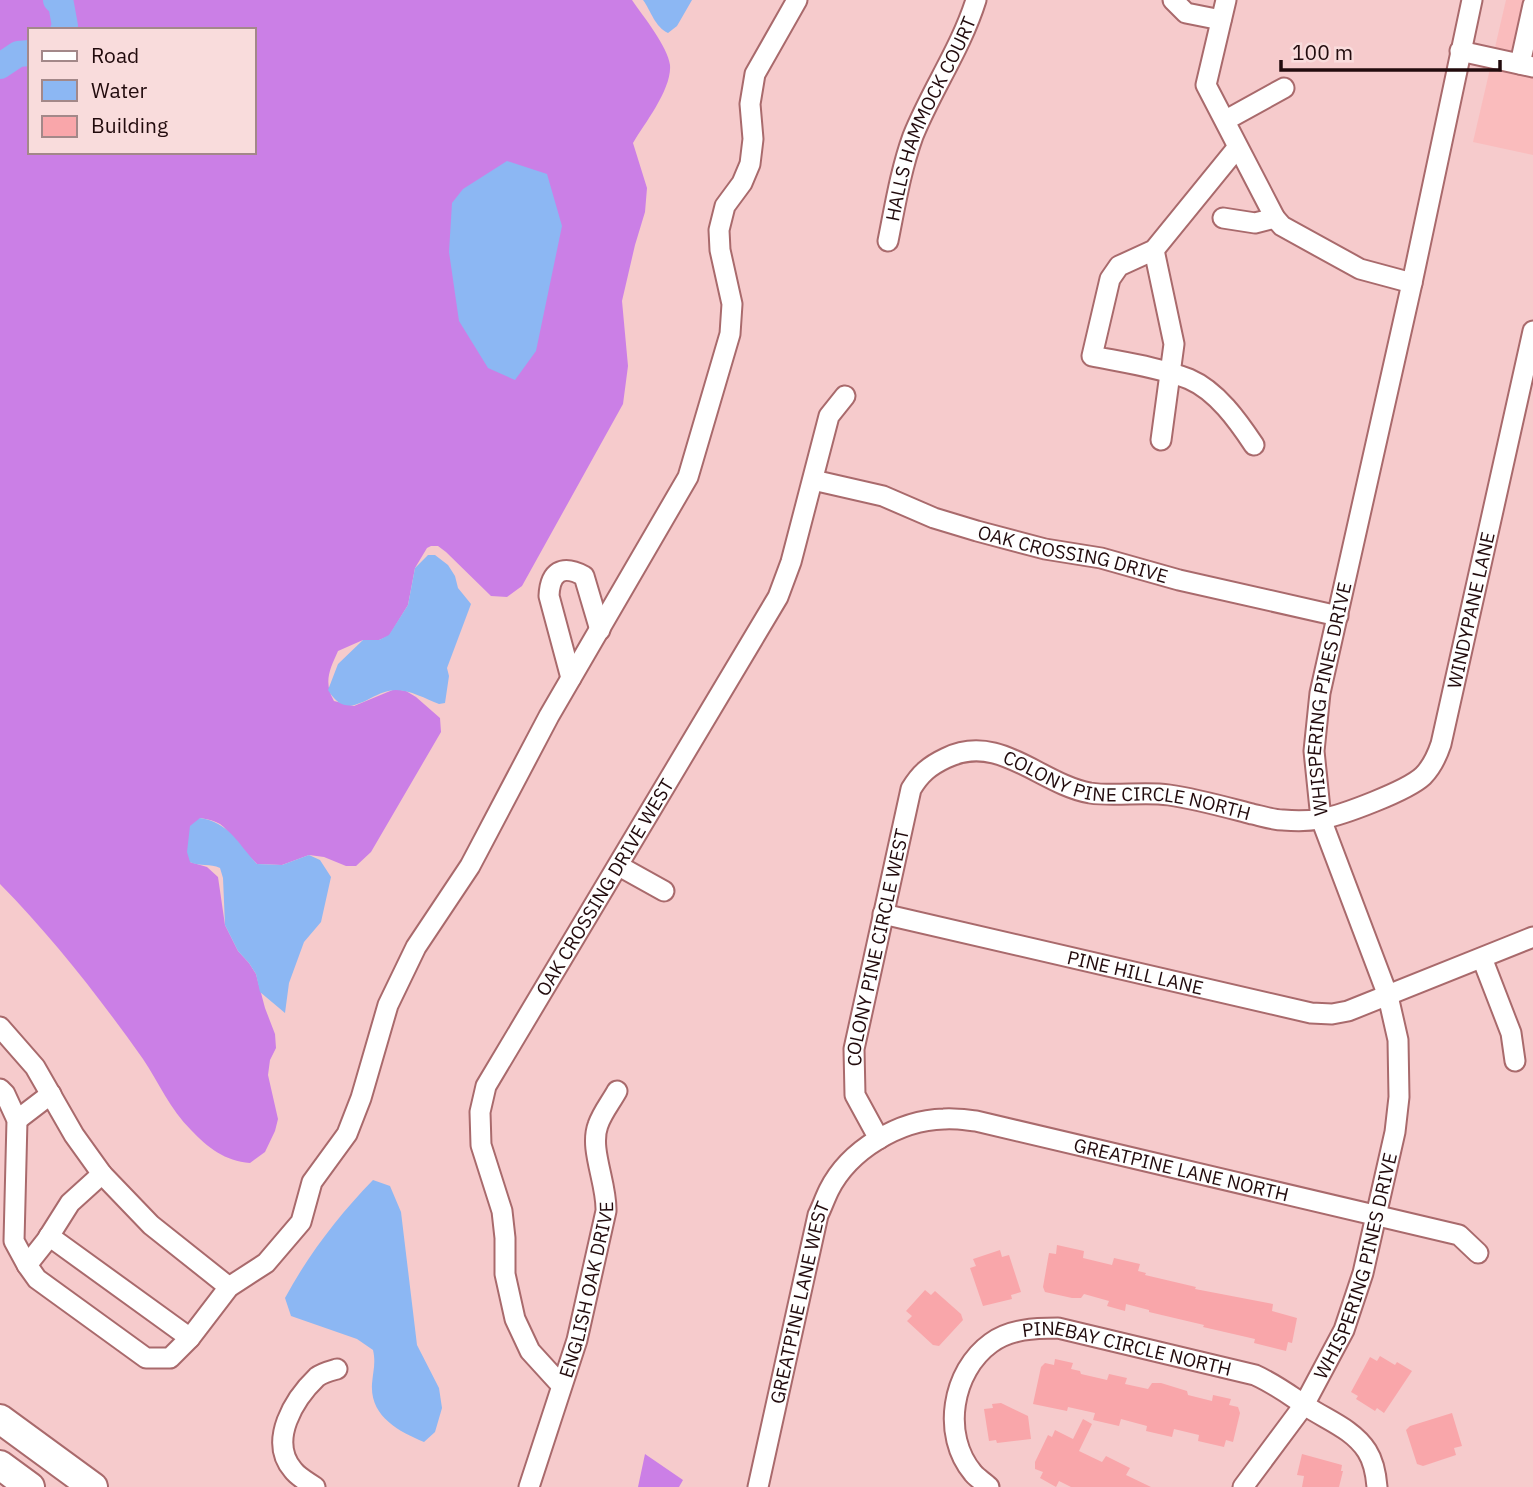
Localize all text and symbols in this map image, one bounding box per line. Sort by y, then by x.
street label: HALLS HAMMOCK COURT [880,13,981,223]
legend [28,28,256,154]
scale bar [1281,28,1500,72]
text: 100 m [1292,38,1353,66]
text: Road [91,41,139,69]
text: Water [91,76,148,104]
text: Building [91,111,168,139]
street label: OAK CROSSING DRIVE [975,520,1171,588]
street label: WINDYPANE LANE [1442,530,1500,691]
street label: WHISPERING PINES DRIVE [1302,580,1357,817]
street label: COLONY PINE CIRCLE NORTH [1000,745,1253,825]
street label: OAK CROSSING DRIVE WEST [530,774,679,1000]
street label: COLONY PINE CIRCLE WEST [841,826,914,1067]
street label: PINE HILL LANE [1065,945,1206,1000]
street label: GREATPINE LANE NORTH [1071,1132,1291,1206]
street label: WHISPERING PINES DRIVE [1308,1150,1402,1383]
street label: GREATPINE LANE WEST [765,1197,835,1406]
street label: ENGLISH OAK DRIVE [553,1201,618,1381]
street label: PINEBAY CIRCLE NORTH [1021,1316,1234,1381]

